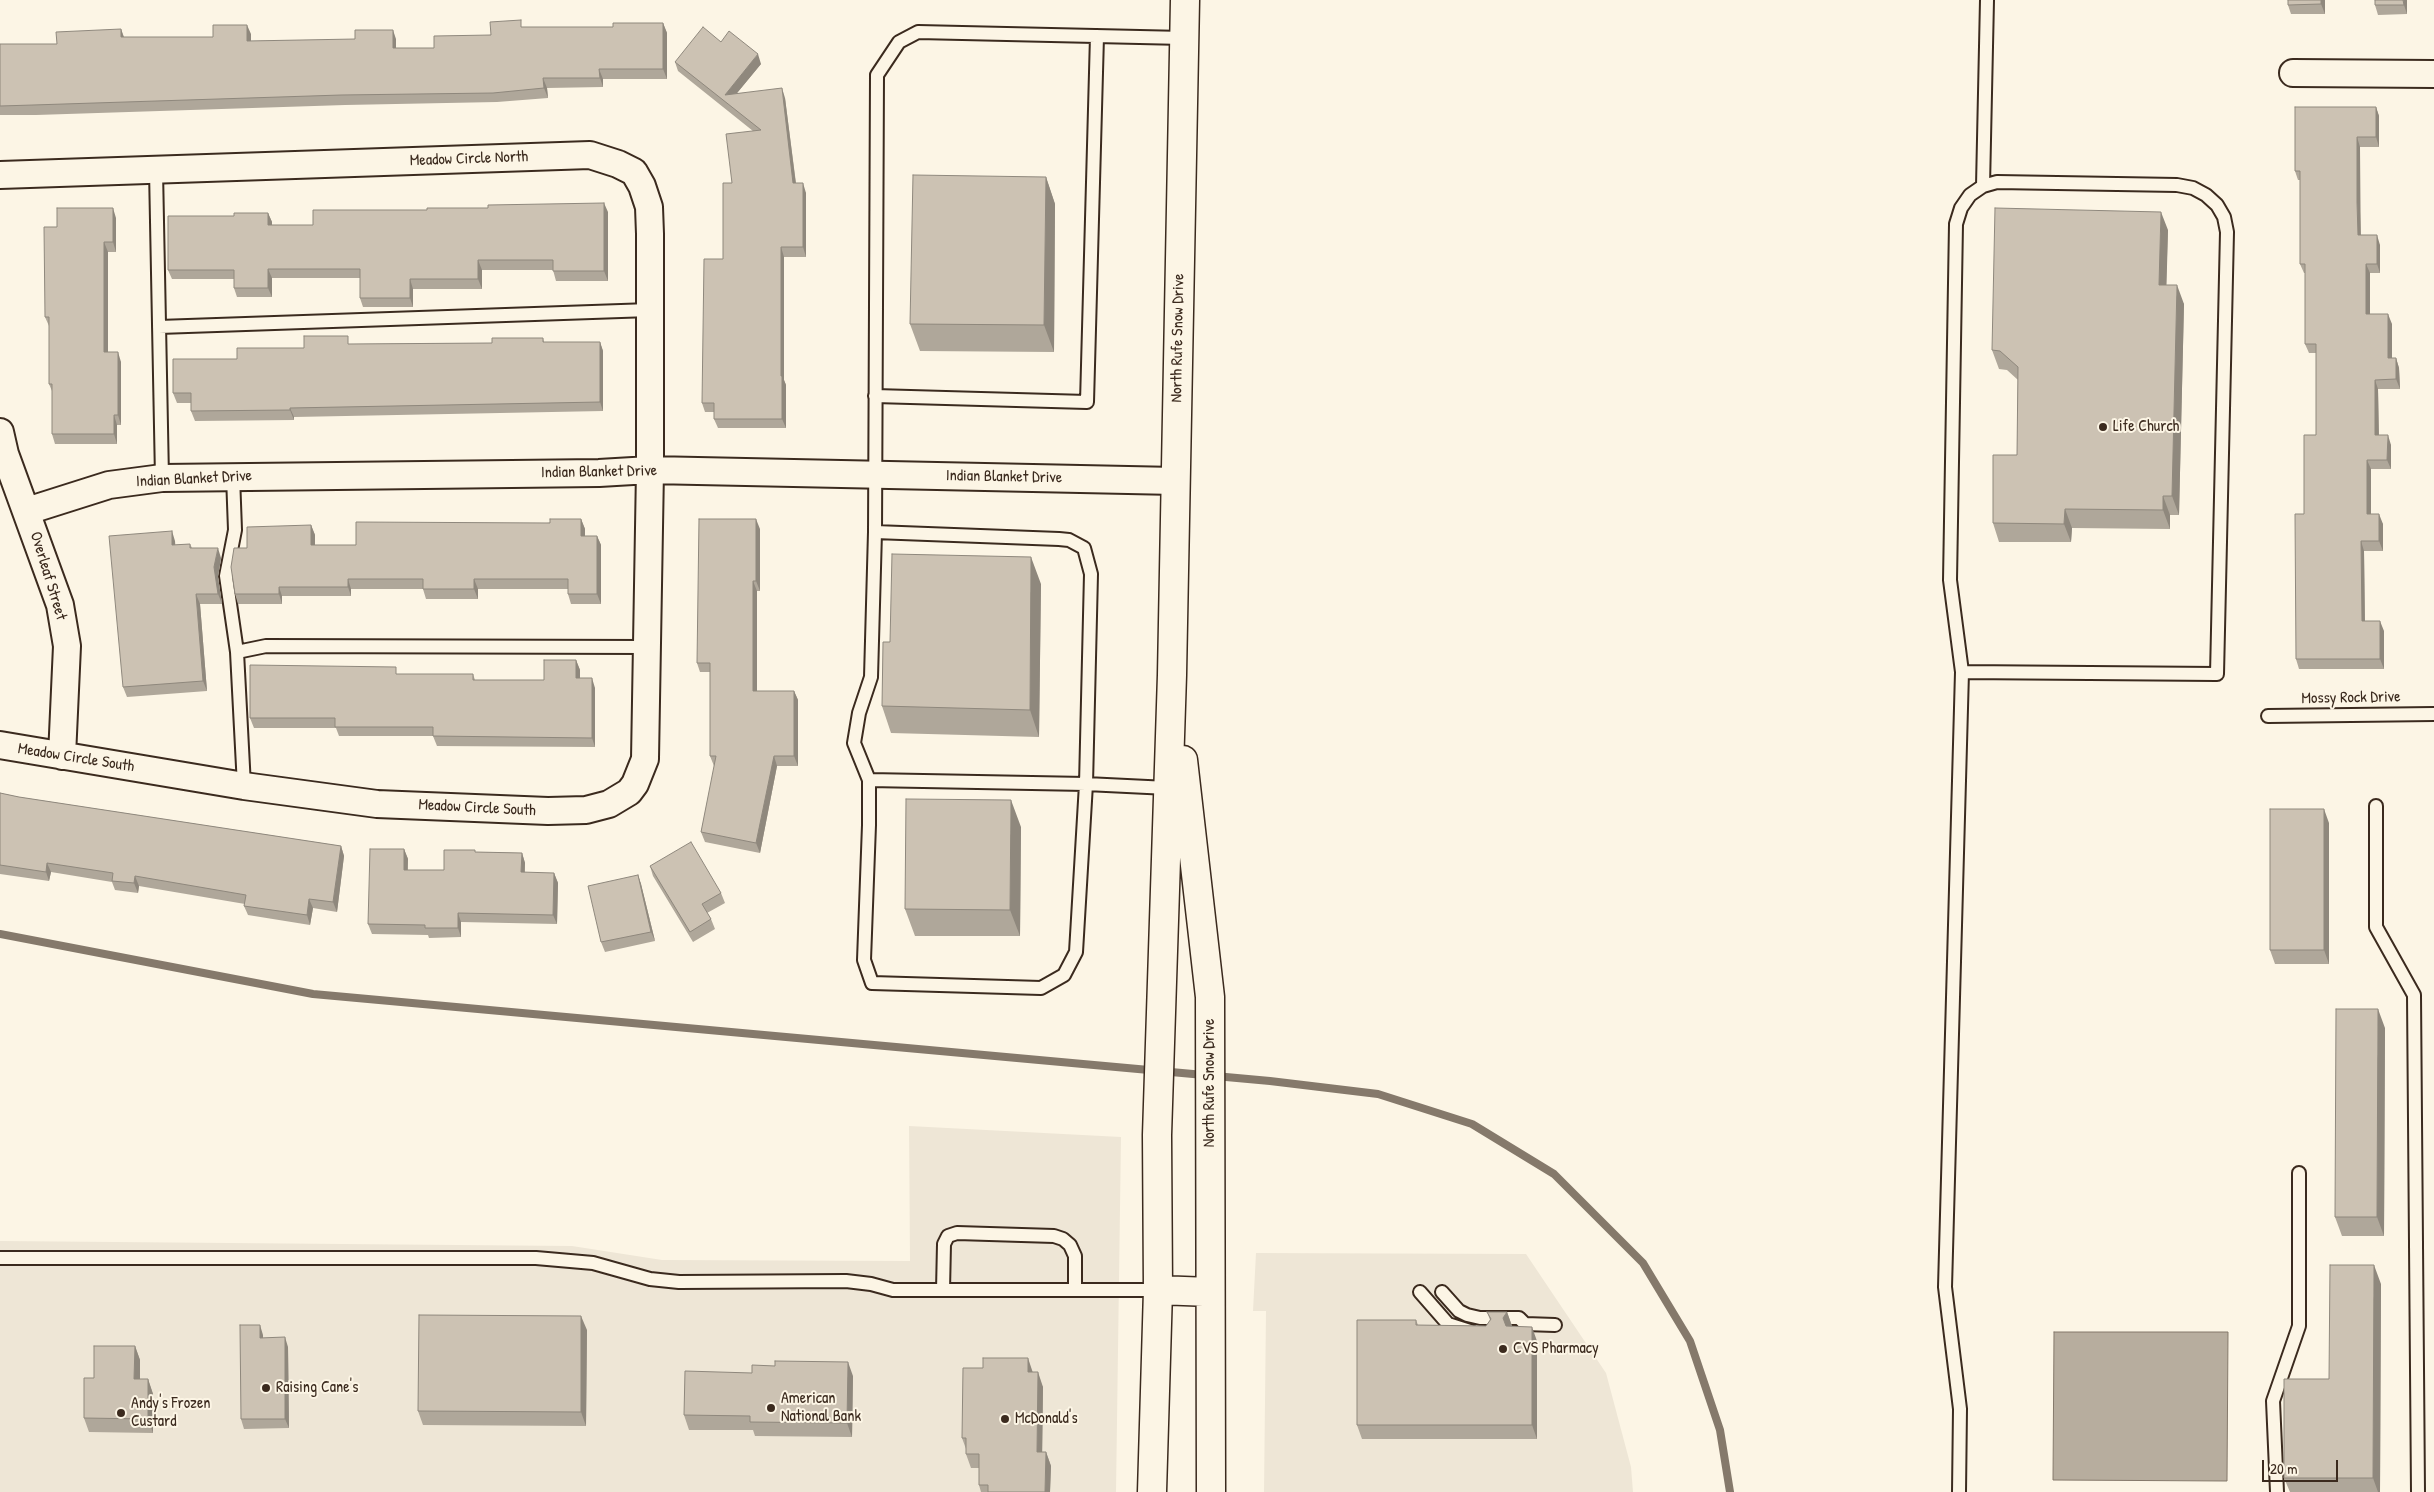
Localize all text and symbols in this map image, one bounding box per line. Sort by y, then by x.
street label: Meadow Circle North [410,147,528,171]
street label: North Rufe Snow Drive [1167,273,1189,403]
place label: Life Church [2113,417,2179,437]
marker: Life Church [2097,421,2109,433]
street label: Indian Blanket Drive [541,461,657,483]
street label: Indian Blanket Drive [135,466,253,492]
street label: Indian Blanket Drive [946,466,1062,488]
street label: Overleaf Street [25,529,71,623]
street label: Mossy Rock Drive [2301,688,2401,708]
street label: Meadow Circle South [17,739,135,777]
street label: Meadow Circle South [418,795,536,821]
street label: North Rufe Snow Drive [1200,1019,1220,1147]
place label: CVS Pharmacy [1513,1339,1599,1359]
marker: CVS Pharmacy [1497,1343,1509,1355]
place label: Raising Cane's [276,1378,358,1398]
marker: Raising Cane's [260,1382,272,1394]
place label: American National Bank [781,1389,861,1427]
place label: Andy's Frozen Custard [131,1394,211,1432]
marker: American National Bank [765,1402,777,1414]
marker: Andy's Frozen Custard [115,1407,127,1419]
place label: McDonald's [1015,1409,1078,1429]
marker: McDonald's [999,1413,1011,1425]
scale bar [2264,1450,2340,1482]
text: 20 m [2270,1458,2297,1479]

